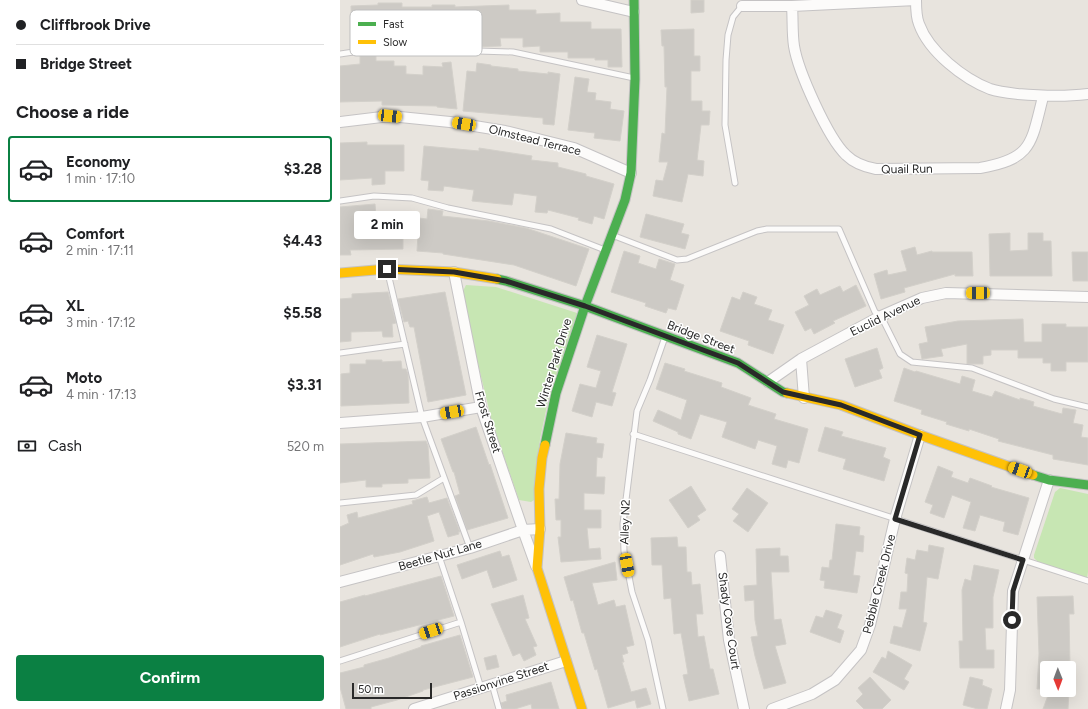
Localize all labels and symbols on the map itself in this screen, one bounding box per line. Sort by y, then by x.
legend [350,10,482,56]
text: Fast [383,18,404,31]
text: Slow [383,36,407,49]
car [377,109,403,123]
car [451,116,477,132]
street label: Olmstead Terrace [487,122,583,158]
street label: Quail Run [881,162,933,176]
callout: 2 min [354,211,420,239]
route end [378,260,396,278]
car [966,287,990,299]
street label: Euclid Avenue [848,293,923,339]
street label: Winter Park Drive [534,316,574,409]
street label: Bridge Street [665,318,737,356]
street label: Frost Street [472,389,504,455]
car [439,404,465,420]
car [1007,460,1033,480]
street label: Alley N2 [617,499,633,545]
street label: Pebble Creek Drive [860,532,898,635]
street label: Beetle Nut Lane [397,536,484,574]
car [619,552,635,578]
street label: Shady Cove Court [715,571,743,671]
route start [1003,611,1021,629]
car [418,622,444,640]
street label: Passionvine Street [452,659,551,703]
north arrow [1040,661,1076,697]
scale bar [352,681,432,700]

